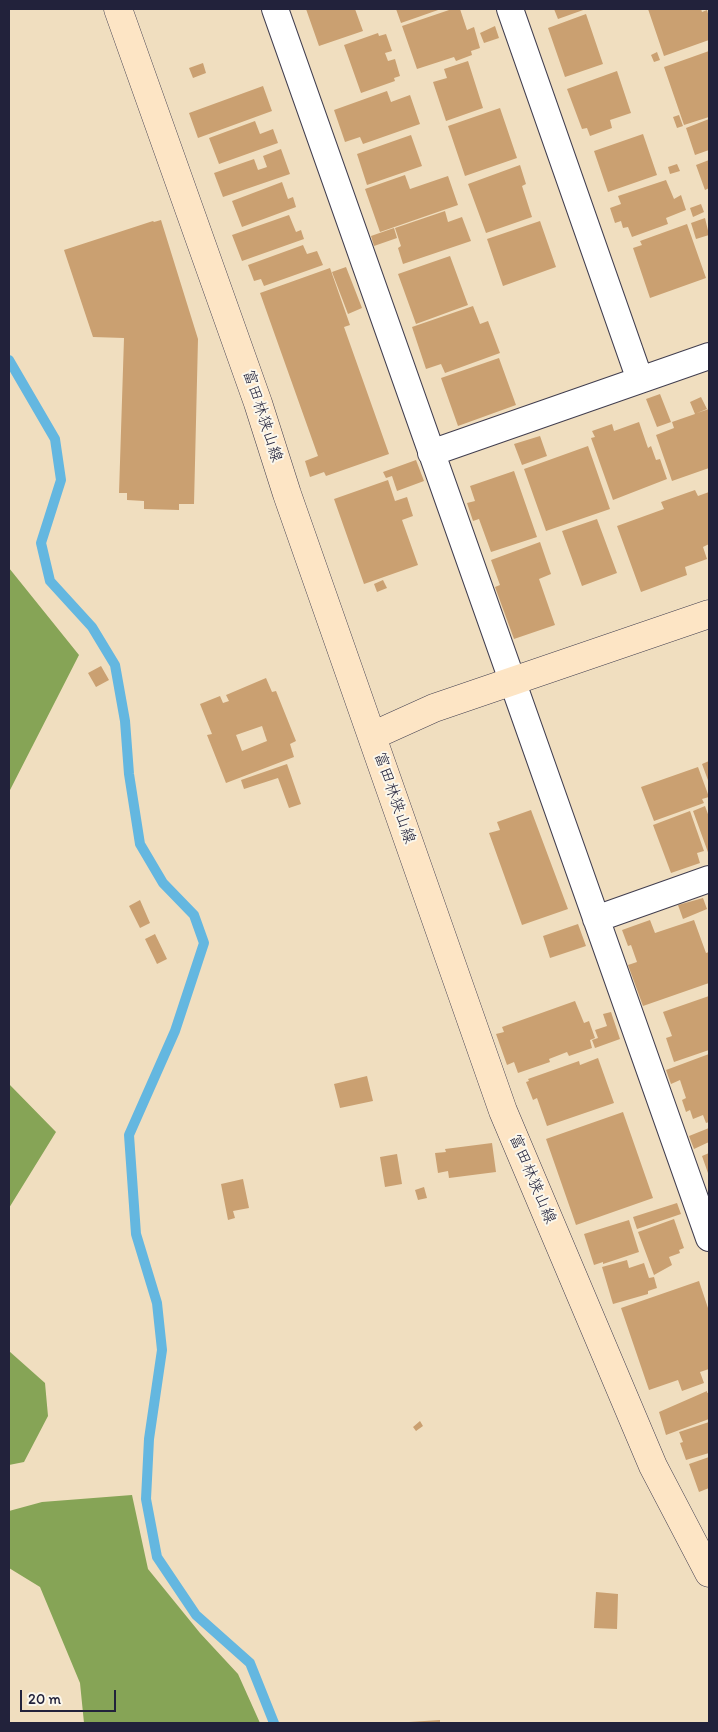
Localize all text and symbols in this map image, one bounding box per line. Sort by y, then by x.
street label: 富田林狭山線 [238,367,286,465]
street label: 富田林狭山線 [369,749,419,847]
street label: 富田林狭山線 [504,1131,560,1227]
scale bar [22,1680,119,1712]
text: 20 m [28,1690,61,1708]

